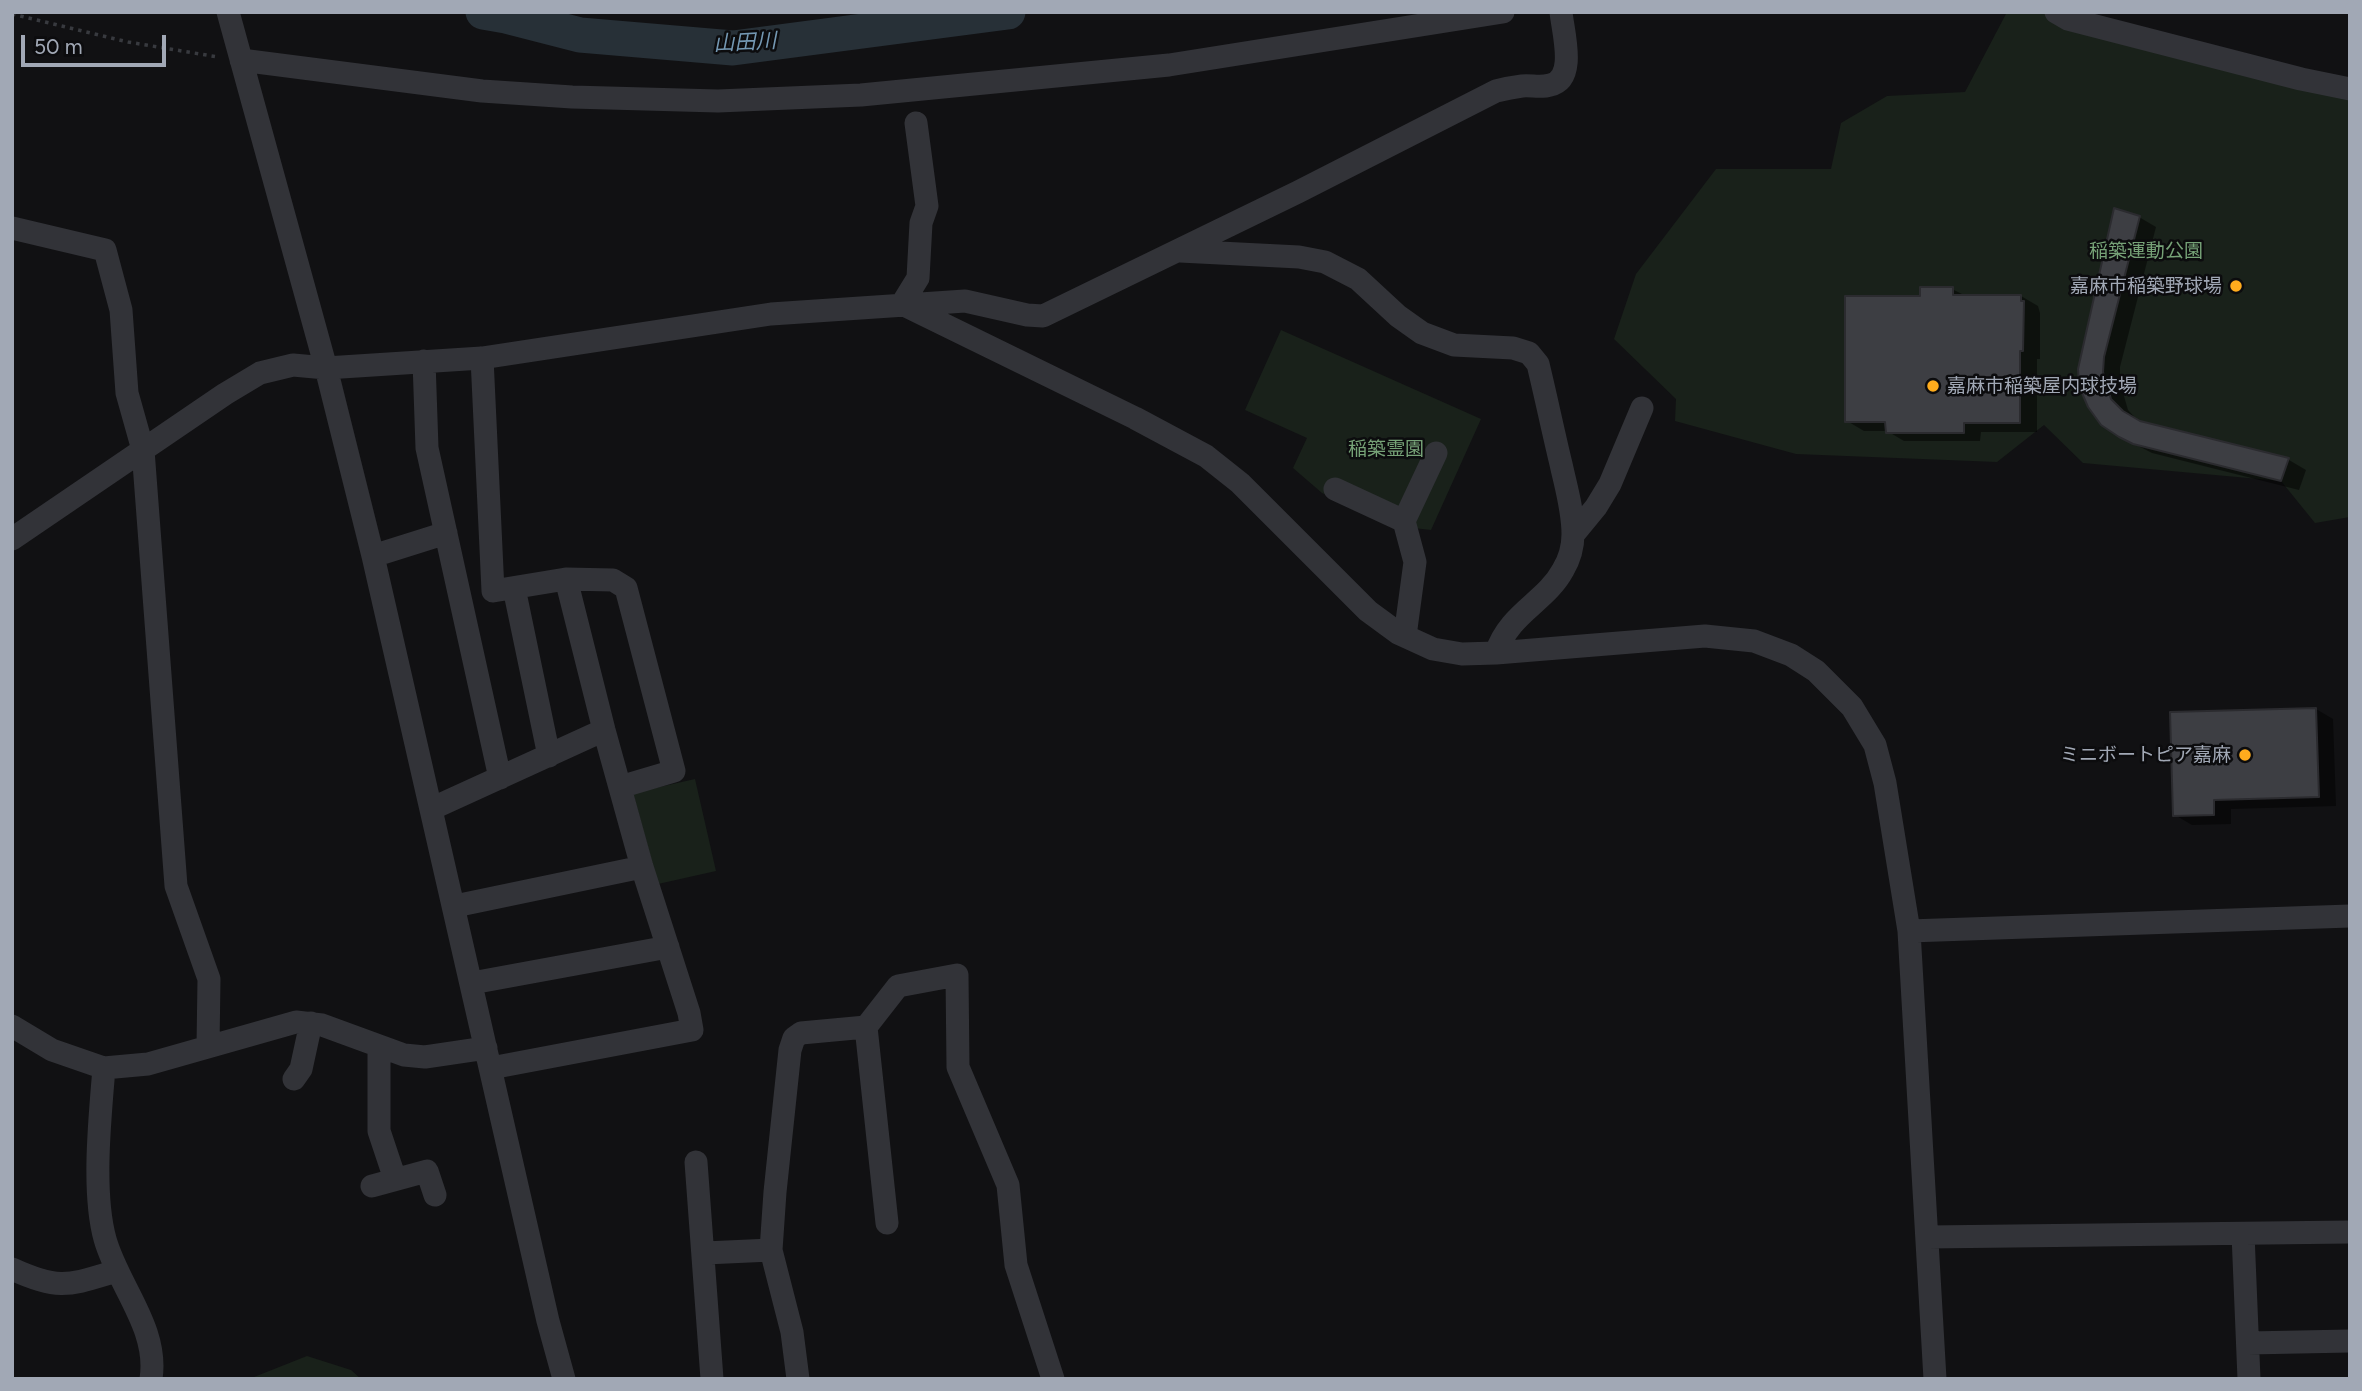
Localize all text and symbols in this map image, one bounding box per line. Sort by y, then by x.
scale bar [24,21,170,65]
water label: 山田川 [713,29,777,57]
text: 50 m [34,34,83,59]
park label: 稲築運動公園 [2089,240,2203,262]
place label: 嘉麻市稲築野球場 [2070,275,2222,297]
marker: 嘉麻市稲築野球場 [2228,278,2244,294]
place label: 嘉麻市稲築屋内球技場 [1947,375,2137,397]
marker: 嘉麻市稲築屋内球技場 [1925,378,1941,394]
park label: 稲築霊園 [1348,438,1424,460]
place label: ミニボートピア嘉麻 [2060,744,2231,766]
marker: ミニボートピア嘉麻 [2237,747,2253,763]

